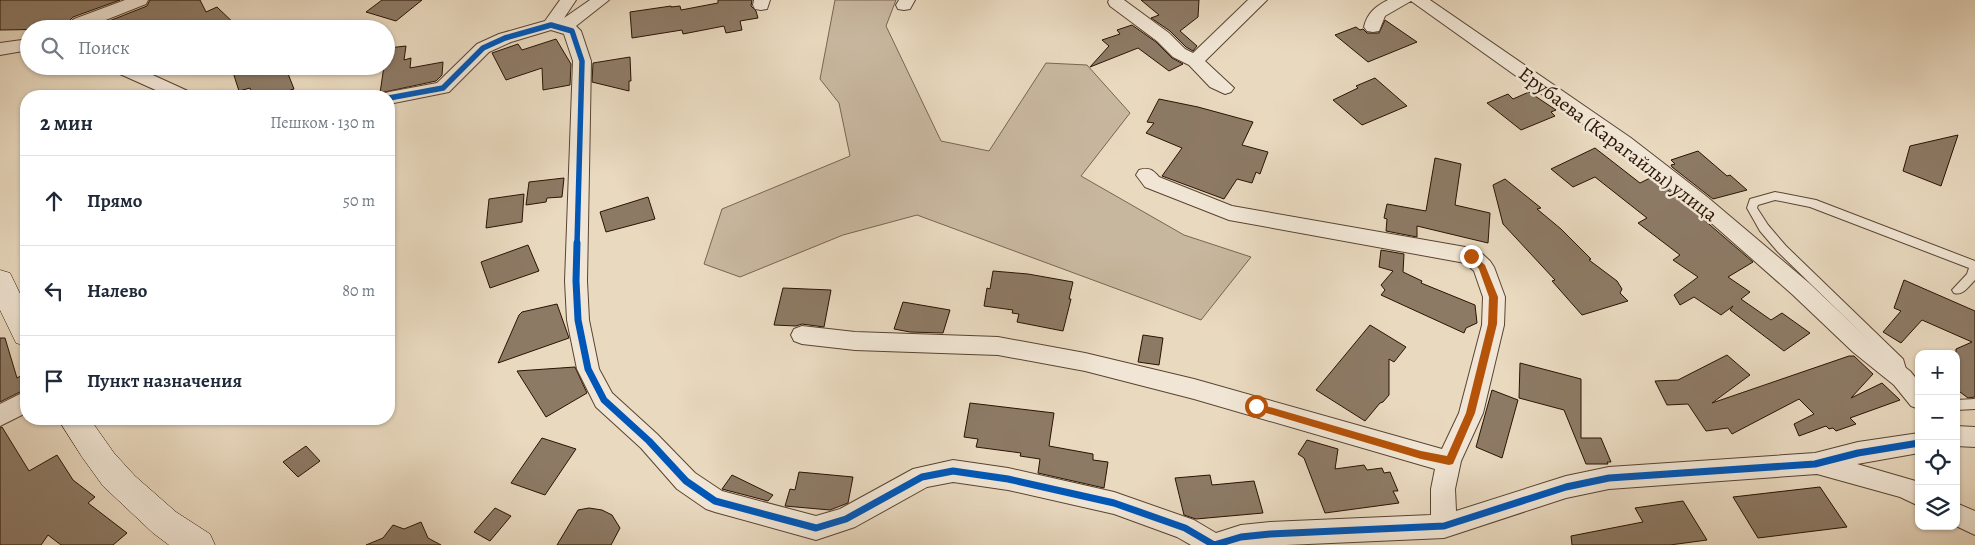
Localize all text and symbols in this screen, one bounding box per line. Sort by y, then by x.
search box [20,20,395,75]
icon: search [38,34,66,62]
text: Поиск [78,35,130,61]
street label: Ерубаева (Карагайлы) улица [1513,60,1724,228]
text: 2 мин [40,109,93,137]
text: Пешком · 130 m [270,112,375,134]
icon: ahead [40,187,68,215]
text: Прямо [87,188,142,214]
text: 50 m [343,190,375,212]
route end [1460,245,1483,268]
icon: left [40,277,68,305]
text: Налево [87,278,147,304]
text: 80 m [342,280,375,302]
map controls [1915,350,1960,530]
button: + [1915,350,1960,395]
icon: arrive [40,367,68,395]
text: Пункт назначения [87,368,242,394]
route start [1245,395,1268,418]
button: − [1915,395,1960,440]
button: locate [1915,440,1960,485]
button: layers [1915,485,1960,530]

